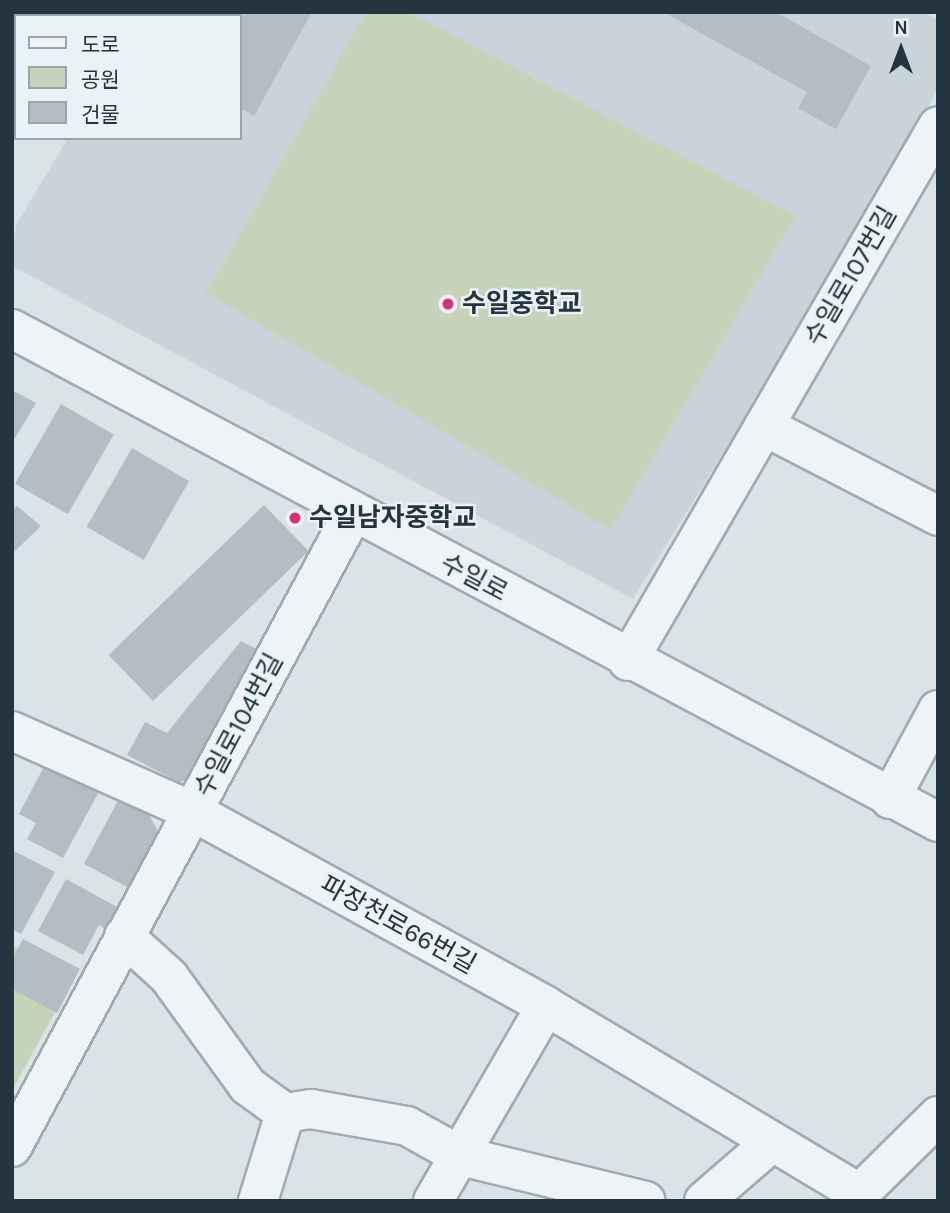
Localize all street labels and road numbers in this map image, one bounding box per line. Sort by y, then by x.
street label: 수일로107번길 [799,201,903,351]
street label: 수일로 [435,547,513,609]
street label: 수일로104번길 [188,648,290,802]
street label: 파장천로66번길 [315,869,481,981]

